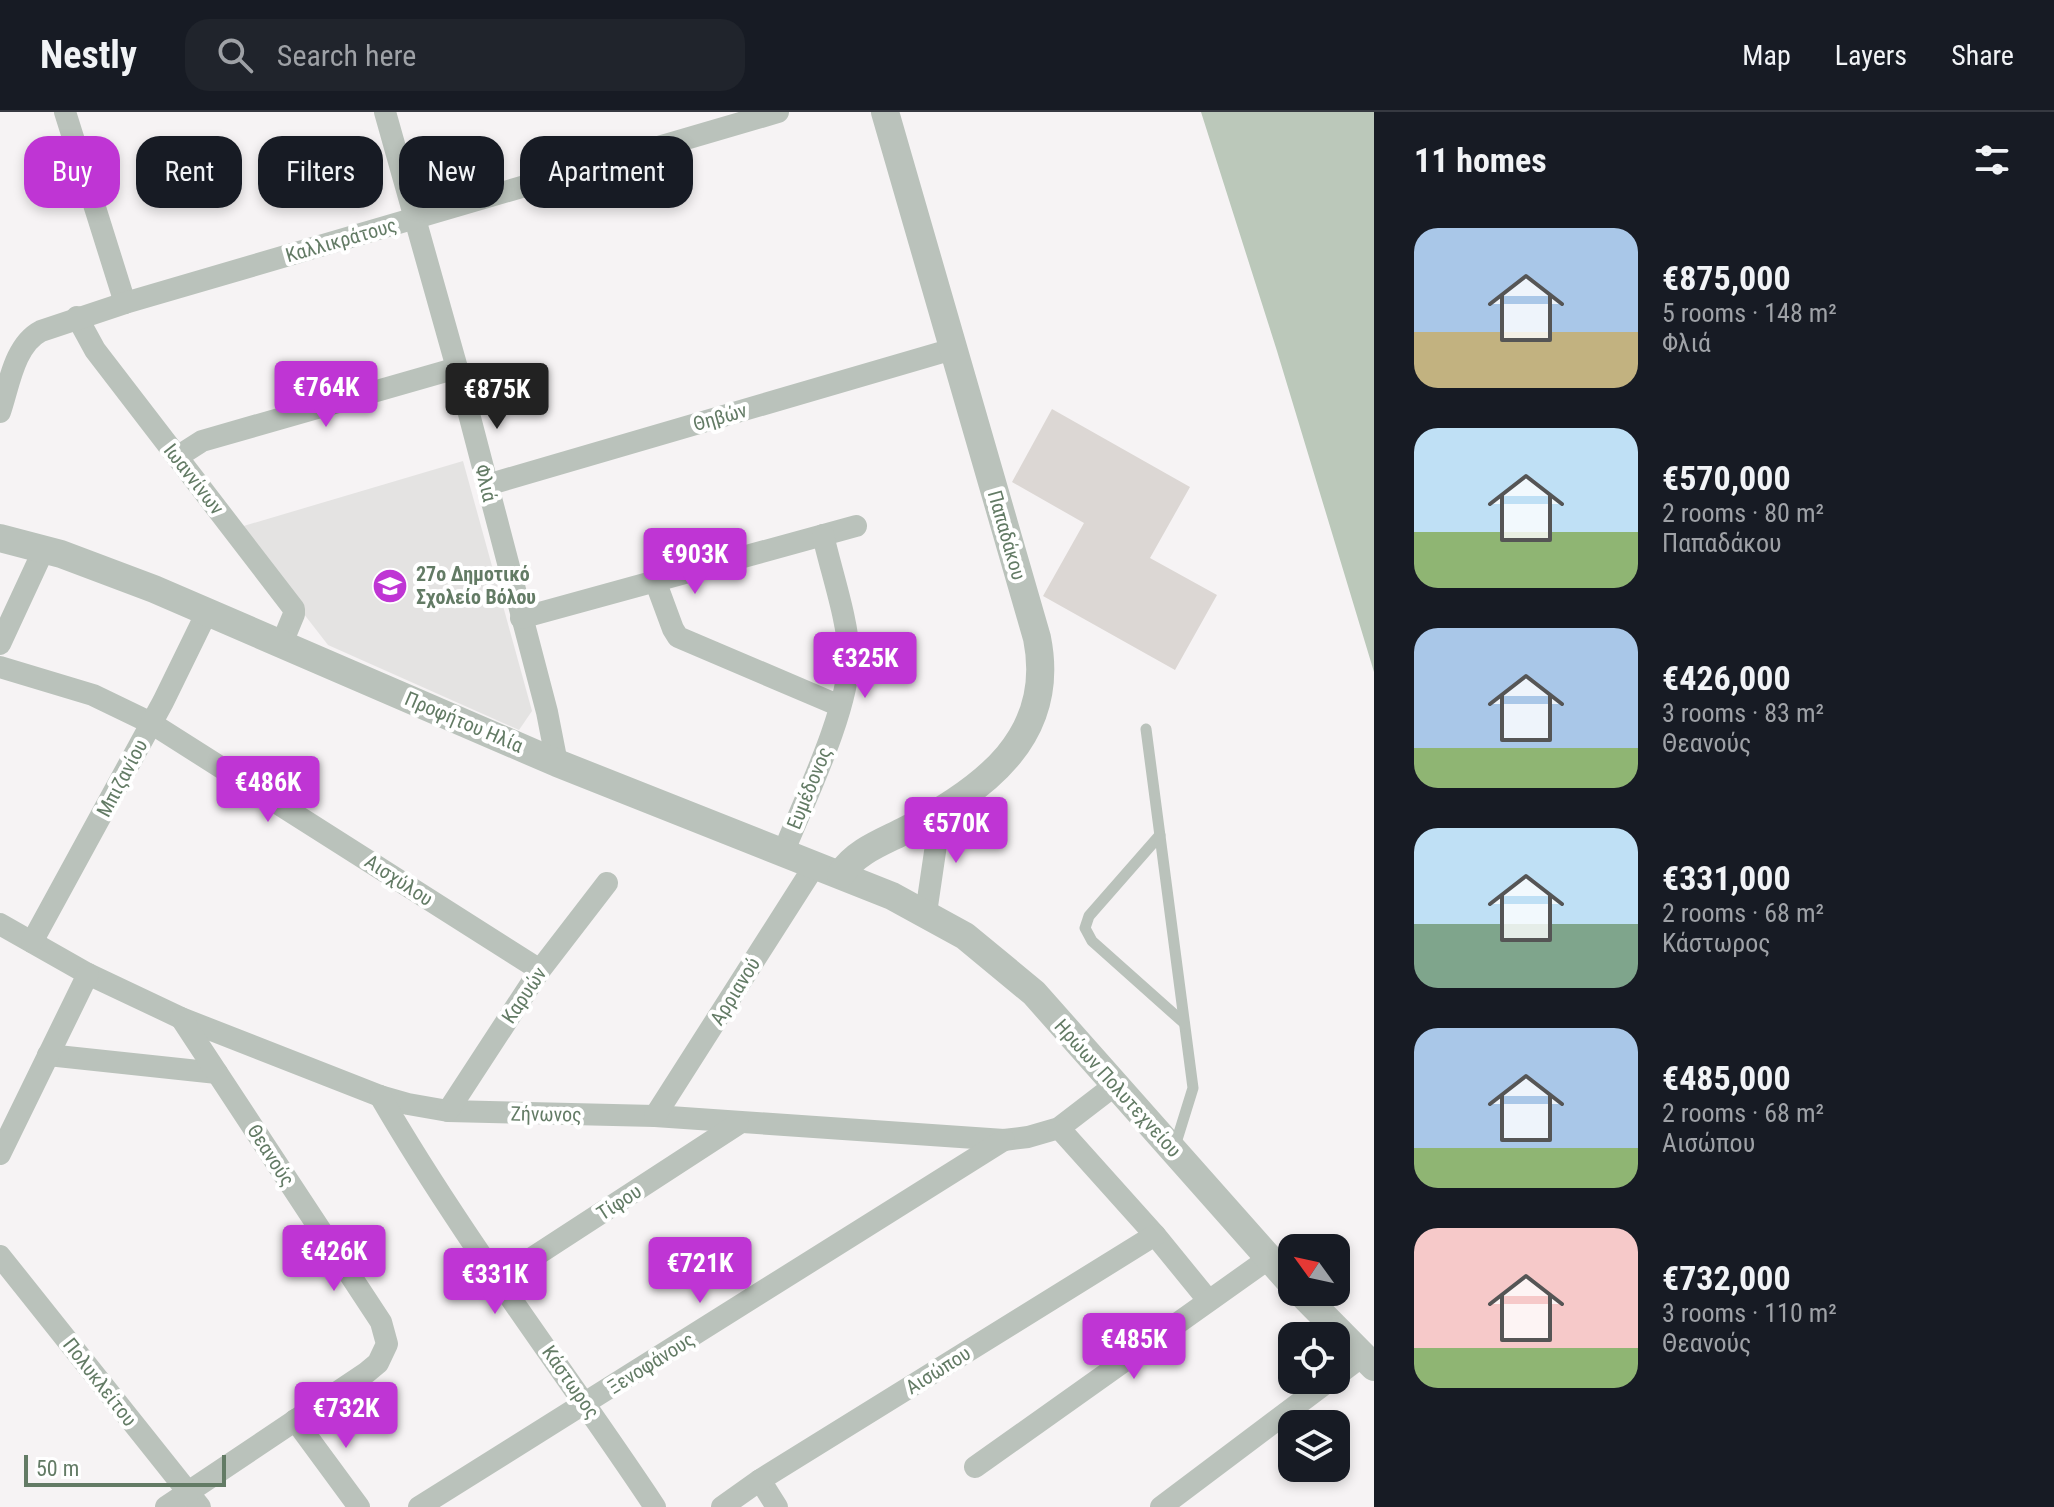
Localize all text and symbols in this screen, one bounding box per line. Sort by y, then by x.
search box [185,19,745,91]
text: Nestly [40,33,137,77]
icon: search [213,33,257,77]
text: Search here [277,38,416,73]
text: Map [1742,39,1791,72]
text: Layers [1835,39,1907,72]
text: Share [1951,39,2014,72]
chip: Buy [24,136,120,208]
chip: Rent [136,136,242,208]
chip: Filters [258,136,383,208]
chip: New [399,136,504,208]
chip: Apartment [520,136,693,208]
icon: filters [1970,138,2014,182]
text: 11 homes [1414,140,1547,180]
street label: Καλλικράτους [283,213,399,267]
text: €875,000 [1662,258,1791,298]
icon: home [1478,260,1574,356]
text: 5 rooms · 148 m² [1662,298,1837,328]
text: Φλιά [1662,328,1711,358]
pin: €764K [270,361,382,429]
pin: €875K [441,363,553,431]
text: €764K [293,372,359,402]
text: €875K [464,374,530,404]
street label: Θηβών [690,398,750,436]
street label: Ιωαννίνων [159,439,229,520]
text: €570,000 [1662,458,1791,498]
icon: home [1478,460,1574,556]
street label: Φλιά [470,462,502,504]
street label: Παπαδάκου [983,487,1031,583]
text: 2 rooms · 80 m² [1662,498,1824,528]
pin: €903K [639,528,751,596]
text: Παπαδάκου [1662,528,1782,558]
text: €903K [662,539,728,569]
place label: 27ο Δημοτικό Σχολείο Βόλου [416,562,536,609]
school or university icon: 27ο Δημοτικό Σχολείο Βόλου [371,567,409,605]
pin: €325K [809,632,921,700]
text: €325K [832,643,898,673]
text: €426,000 [1662,658,1791,698]
icon: home [1478,660,1574,756]
street label: Προφήτου Ηλία [401,686,527,758]
text: 3 rooms · 83 m² [1662,698,1824,728]
text: Θεανούς [1662,728,1751,758]
street label: Μπιζανίου [92,735,152,821]
street label: Ευμέδονος [782,743,836,833]
pin: €486K [212,756,324,824]
text: €486K [235,767,301,797]
pin: €570K [900,797,1012,865]
text: €570K [923,808,989,838]
street label: Αισχύλου [361,849,437,911]
text: €331,000 [1662,858,1791,898]
icon: home [1478,860,1574,956]
text: 2 rooms · 68 m² [1662,898,1824,928]
text: Κάστωρος [1662,928,1771,958]
street label: Αρριανού [705,953,765,1029]
street label: Καρυών [496,962,552,1028]
street label: Ηρώων Πολυτεχνείου [1050,1014,1186,1162]
text: €485,000 [1662,1058,1791,1098]
icon: home [1478,1060,1574,1156]
text: 2 rooms · 68 m² [1662,1098,1824,1128]
street label: Ζήνωνος [510,1101,582,1127]
street label: Θεανούς [242,1120,300,1190]
text: Αισώπου [1662,1128,1755,1158]
street label: Τίφου [592,1179,646,1225]
pin: €426K [278,1225,390,1293]
north arrow [1278,1234,1350,1306]
map controls [1278,1234,1350,1482]
text: €426K [301,1236,367,1266]
pin: €721K [644,1237,756,1305]
pin: €331K [439,1248,551,1316]
text: €721K [667,1248,733,1278]
text: €732,000 [1662,1258,1791,1298]
text: €331K [462,1259,528,1289]
icon: home [1478,1260,1574,1356]
text: 3 rooms · 110 m² [1662,1298,1837,1328]
pin: €485K [1078,1313,1190,1381]
button: locate [1278,1322,1350,1394]
text: €485K [1101,1324,1167,1354]
street label: Ξενοφάνους [603,1327,699,1399]
text: Θεανούς [1662,1328,1751,1358]
street label: Πολυκλείτου [58,1333,142,1431]
street label: Κάστωρος [537,1341,605,1423]
street label: Αισώπου [901,1341,975,1399]
pin: €732K [290,1382,402,1450]
text: €732K [313,1393,379,1423]
button: layers [1278,1410,1350,1482]
scale bar [24,1451,226,1487]
text: 50 m [36,1456,79,1481]

